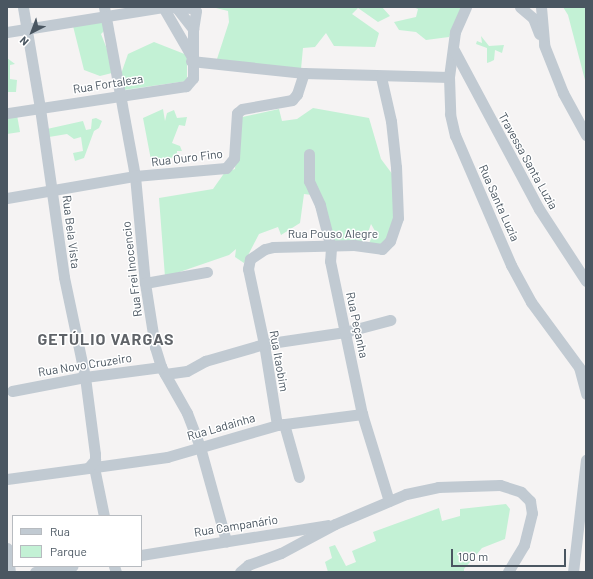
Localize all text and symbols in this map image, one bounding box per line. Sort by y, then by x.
north arrow [12,12,52,52]
text: N [17,34,31,49]
street label: Rua Fortaleza [72,71,144,97]
street label: Travessa Santa Luzia [495,110,561,212]
street label: Rua Ouro Fino [150,146,224,170]
street label: Rua Santa Luzia [476,162,522,244]
street label: Rua Bela Vista [59,194,83,270]
street label: Rua Frei Inocencio [119,220,145,318]
street label: Rua Pouso Alegre [288,227,378,241]
street label: Rua Peçanha [343,291,371,359]
district label: GETÚLIO VARGAS [37,329,175,349]
street label: Rua Itaobim [267,329,291,393]
street label: Rua Novo Cruzeiro [37,350,133,380]
street label: Rua Ladainha [185,410,257,444]
street label: Rua Campanário [193,512,279,540]
legend [12,515,142,567]
text: Rua [50,524,70,538]
scale bar [453,541,568,567]
text: Parque [50,544,87,558]
text: 100 m [458,549,488,563]

